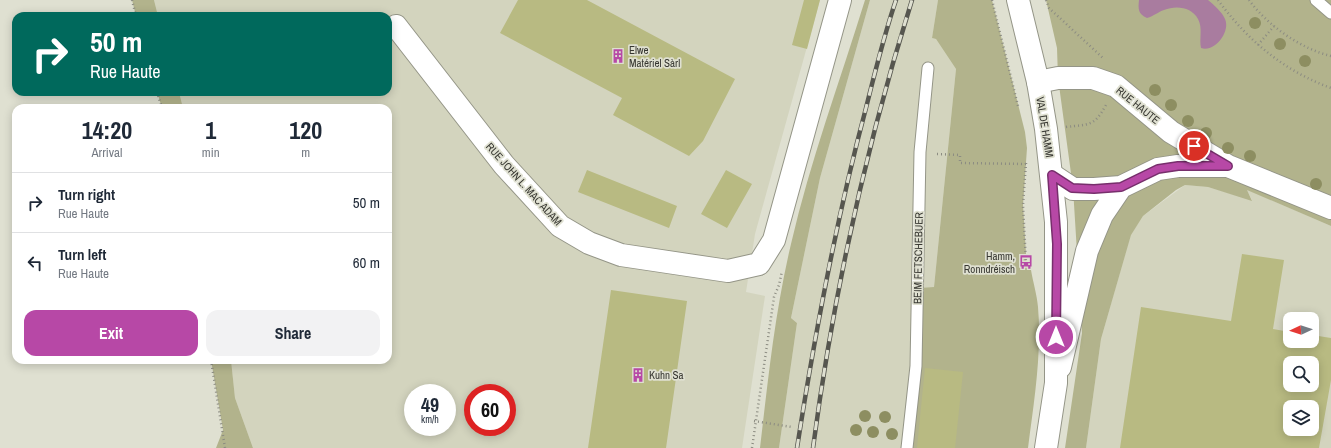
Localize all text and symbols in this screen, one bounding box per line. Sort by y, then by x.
text: 50 m [90,23,142,61]
icon: right [24,28,76,80]
place label: Elwe Matériel Sàrl [629,43,680,70]
building icon: Elwe Matériel Sàrl [610,48,626,64]
text: Rue Haute [90,59,161,84]
street label: RUE HAUTE [1113,83,1163,127]
street label: VAL DE HAMM [1033,96,1057,158]
text: 14:20 [82,114,132,146]
text: 1 [205,114,216,146]
text: 120 [289,114,322,146]
pin [1177,129,1211,163]
icon: arrive [1183,135,1205,157]
street label: RUE JOHN L. MAC ADAM [483,140,565,228]
text: Arrival [92,144,122,161]
text: min [202,144,220,161]
text: m [301,144,310,161]
text: Turn right [58,184,115,205]
icon: right [24,192,46,214]
text: 50 m [353,192,380,213]
text: Rue Haute [58,205,109,222]
street label: BEIM FETSCHEBUER [910,212,926,304]
text: Turn left [58,244,106,265]
place label: Hamm, Ronndréisch [964,249,1015,276]
icon: left [24,252,46,274]
text: 60 m [353,252,380,273]
bus stop icon: Hamm, Ronndréisch [1018,254,1034,270]
text: Rue Haute [58,265,109,282]
button: Exit [24,310,198,356]
button: Share [206,310,380,356]
north arrow [1283,312,1319,348]
map controls [1283,312,1319,436]
position arrow [1035,316,1077,358]
button: search [1283,356,1319,392]
building icon: Kuhn Sa [630,367,646,383]
place label: Kuhn Sa [649,368,684,382]
speed limit sign: 60 [464,384,516,436]
text: 49 [421,391,439,418]
button: layers [1283,400,1319,436]
text: km/h [421,413,439,426]

